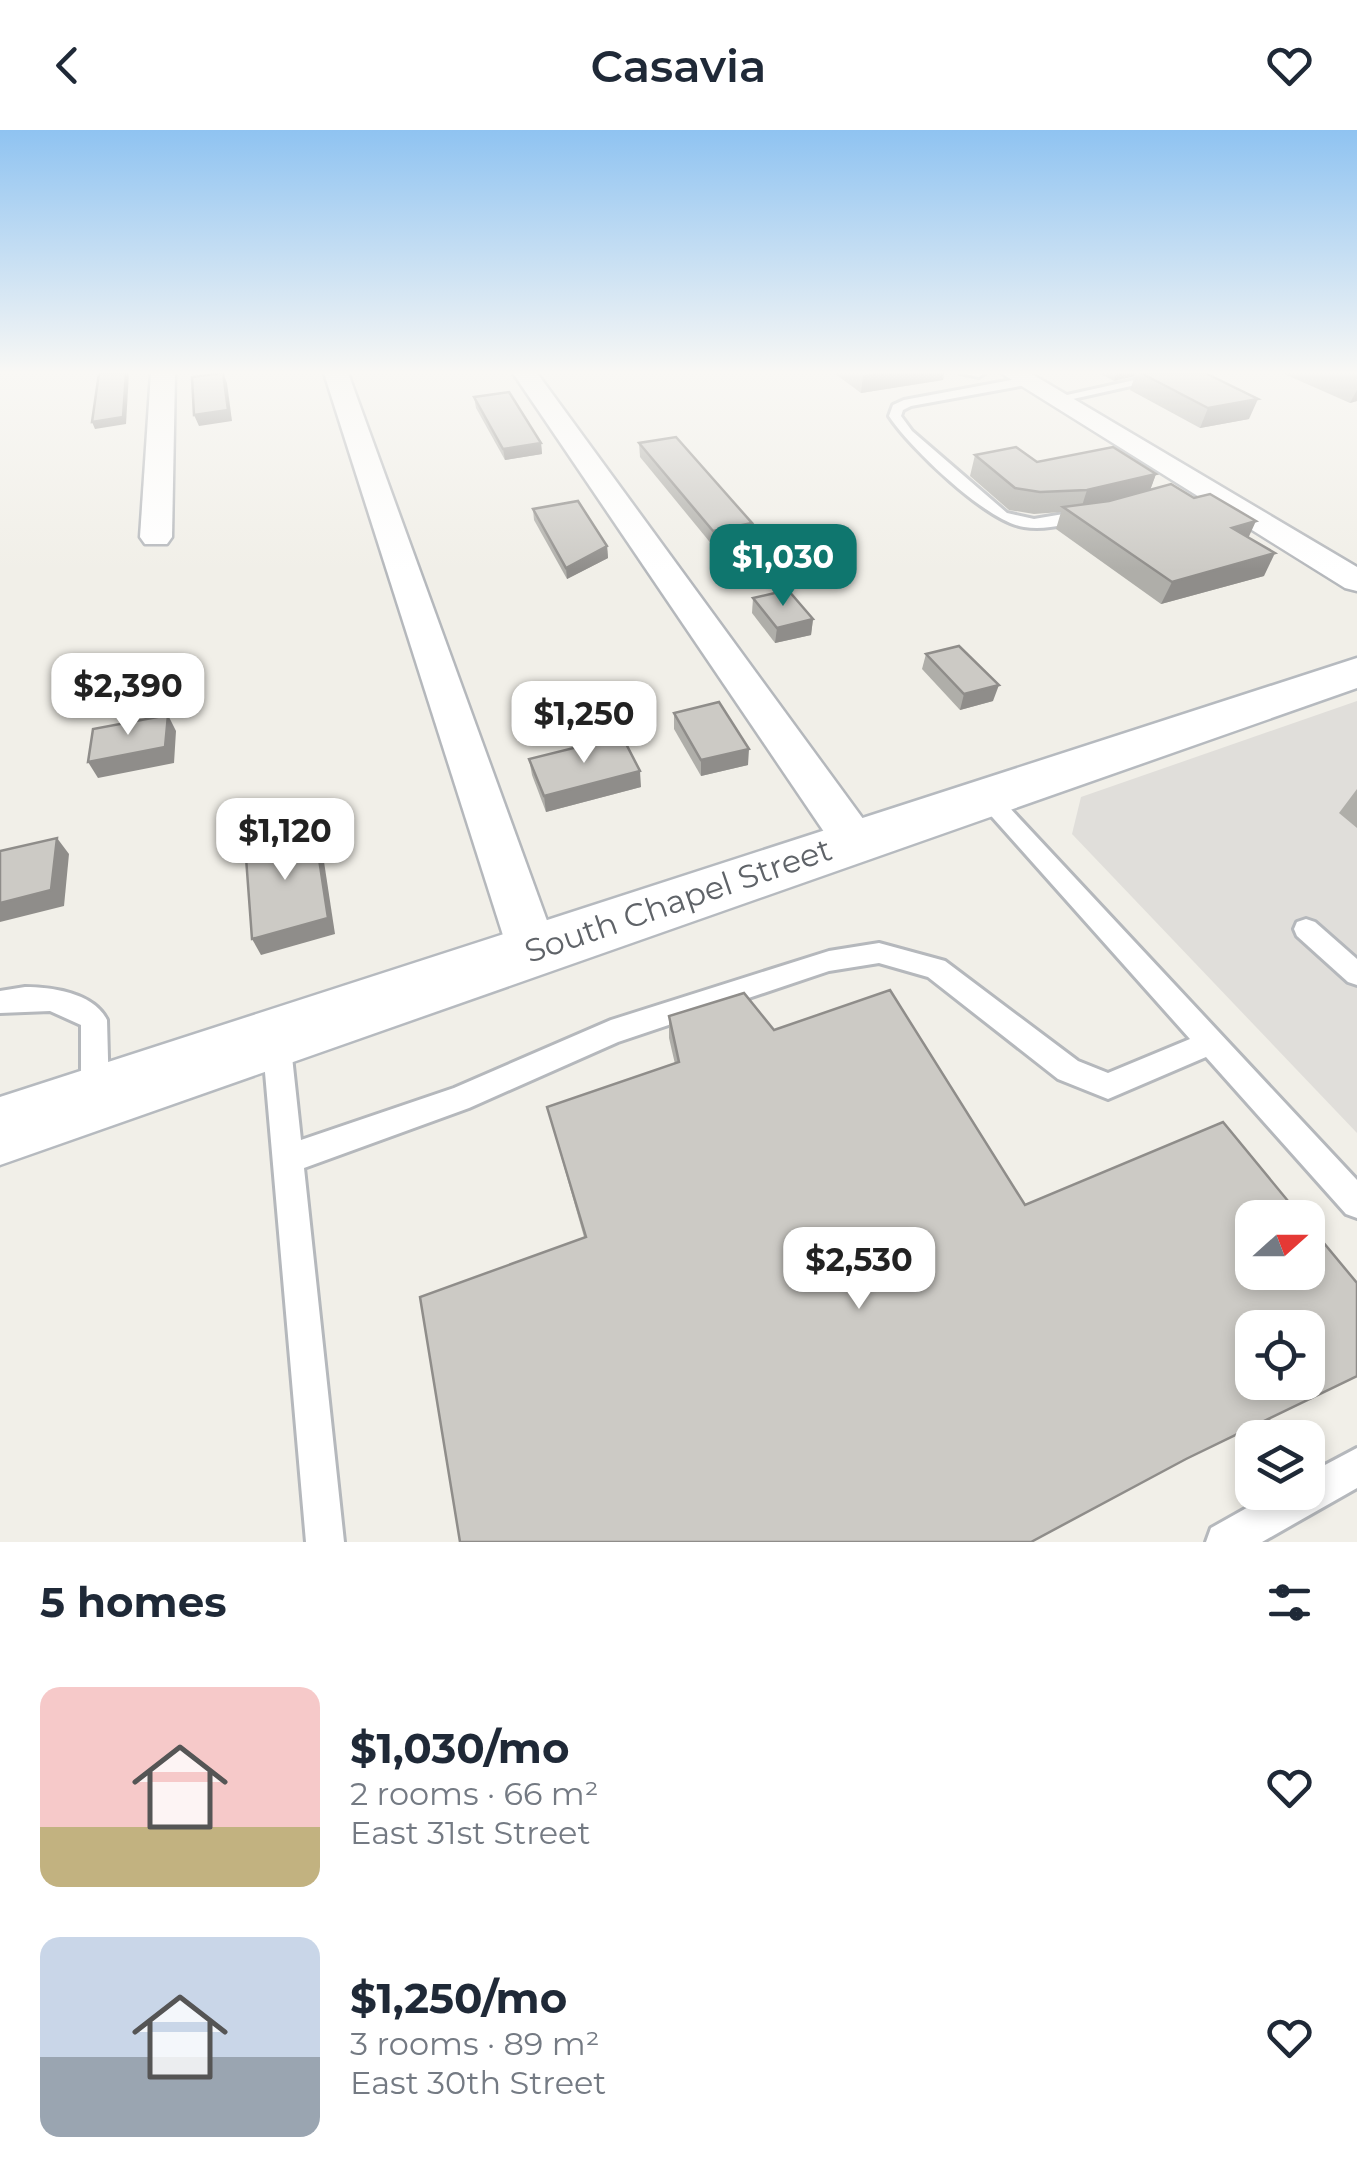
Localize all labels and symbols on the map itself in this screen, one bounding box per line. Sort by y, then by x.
pin: $1,030 [702,524,864,609]
pin: $2,390 [47,653,209,738]
pin: $1,250 [503,681,665,766]
pin: $1,120 [204,798,366,883]
street label: South Chapel Street [519,829,837,971]
north arrow [1235,1200,1325,1290]
pin: $2,530 [778,1227,940,1312]

